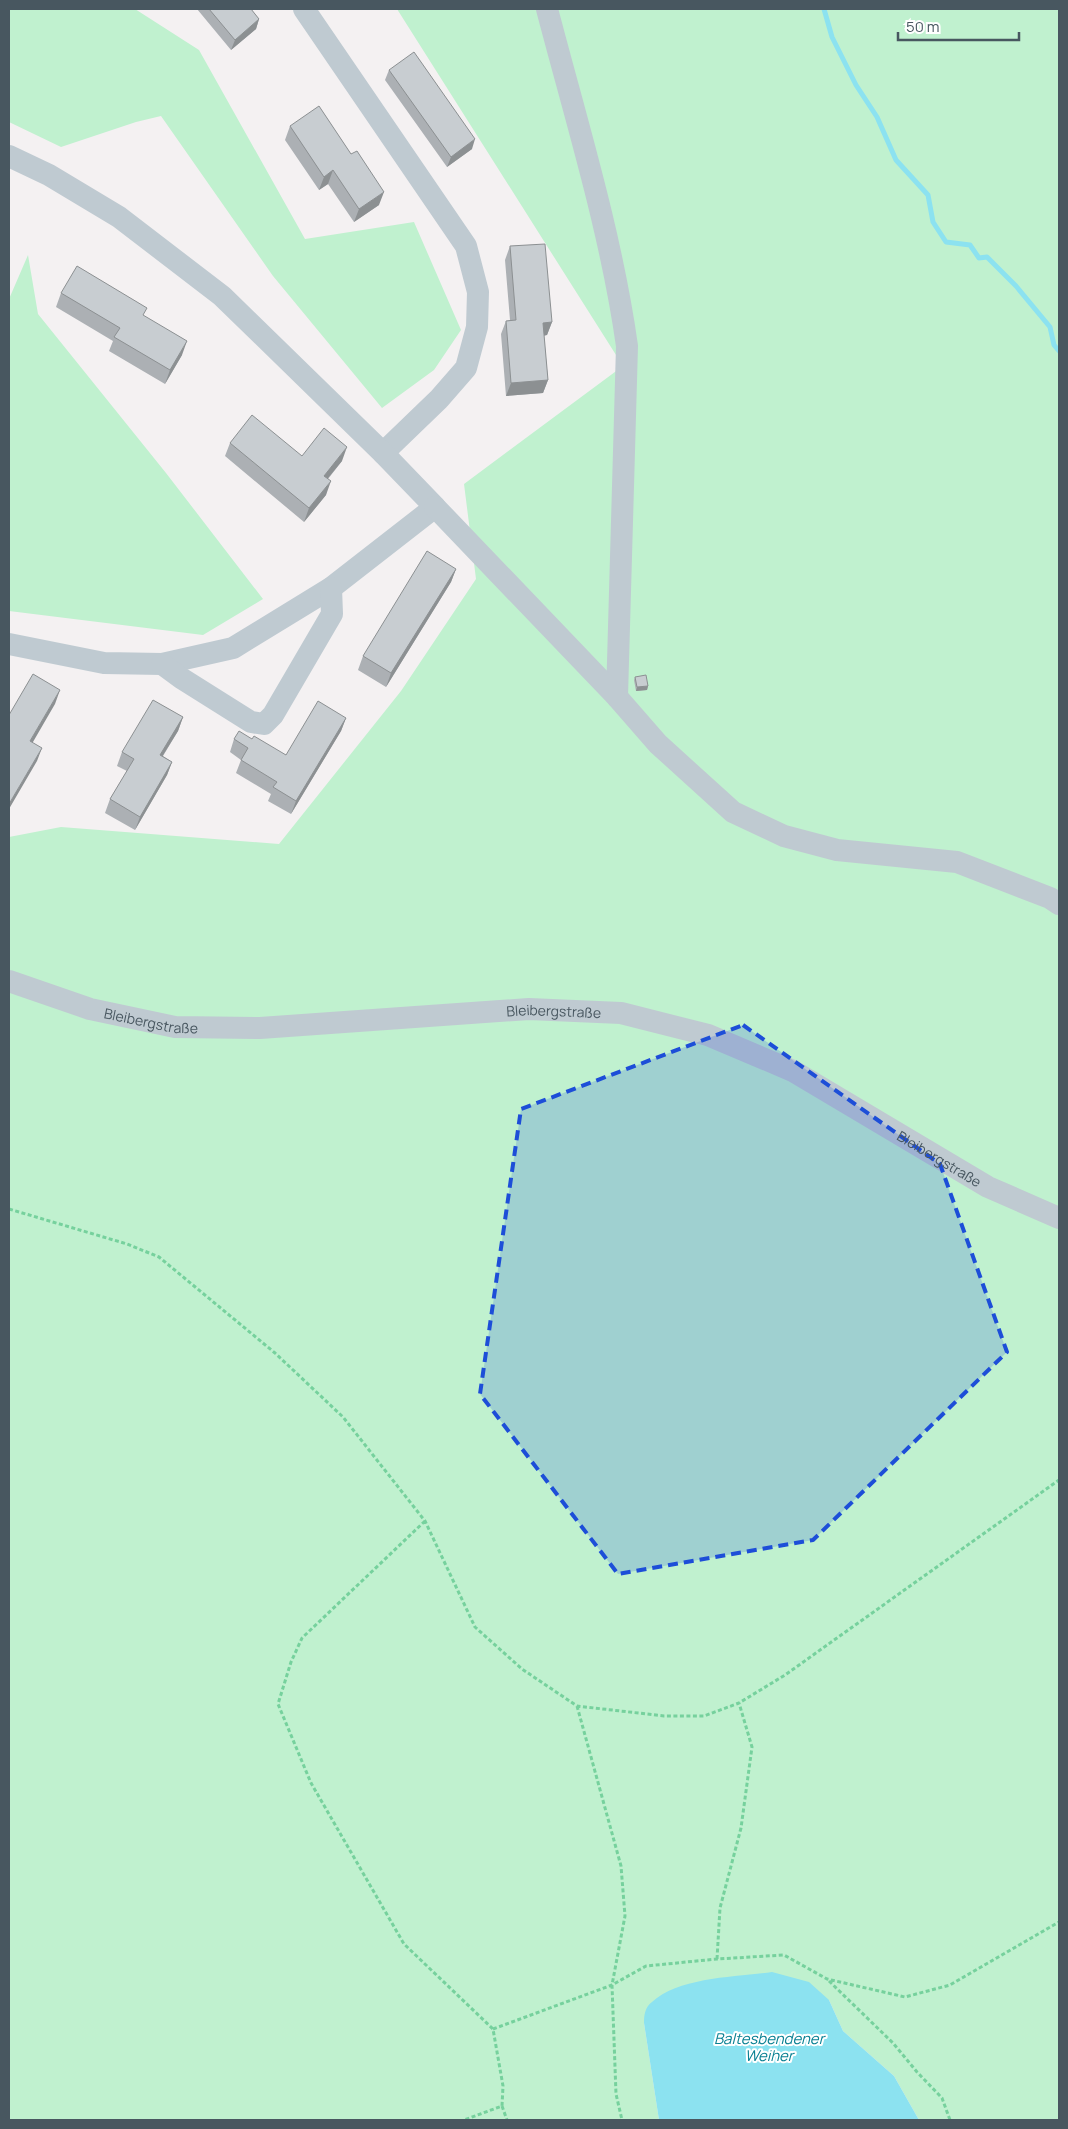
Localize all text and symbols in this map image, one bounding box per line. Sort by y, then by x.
scale bar [898,10,1019,42]
text: 50 m [906,16,940,37]
street label: Bleibergstraße [506,999,602,1022]
street label: Bleibergstraße [103,1003,198,1037]
street label: Bleibergstraße [894,1126,985,1191]
water label: Baltesbendener Weiher [714,2028,827,2066]

